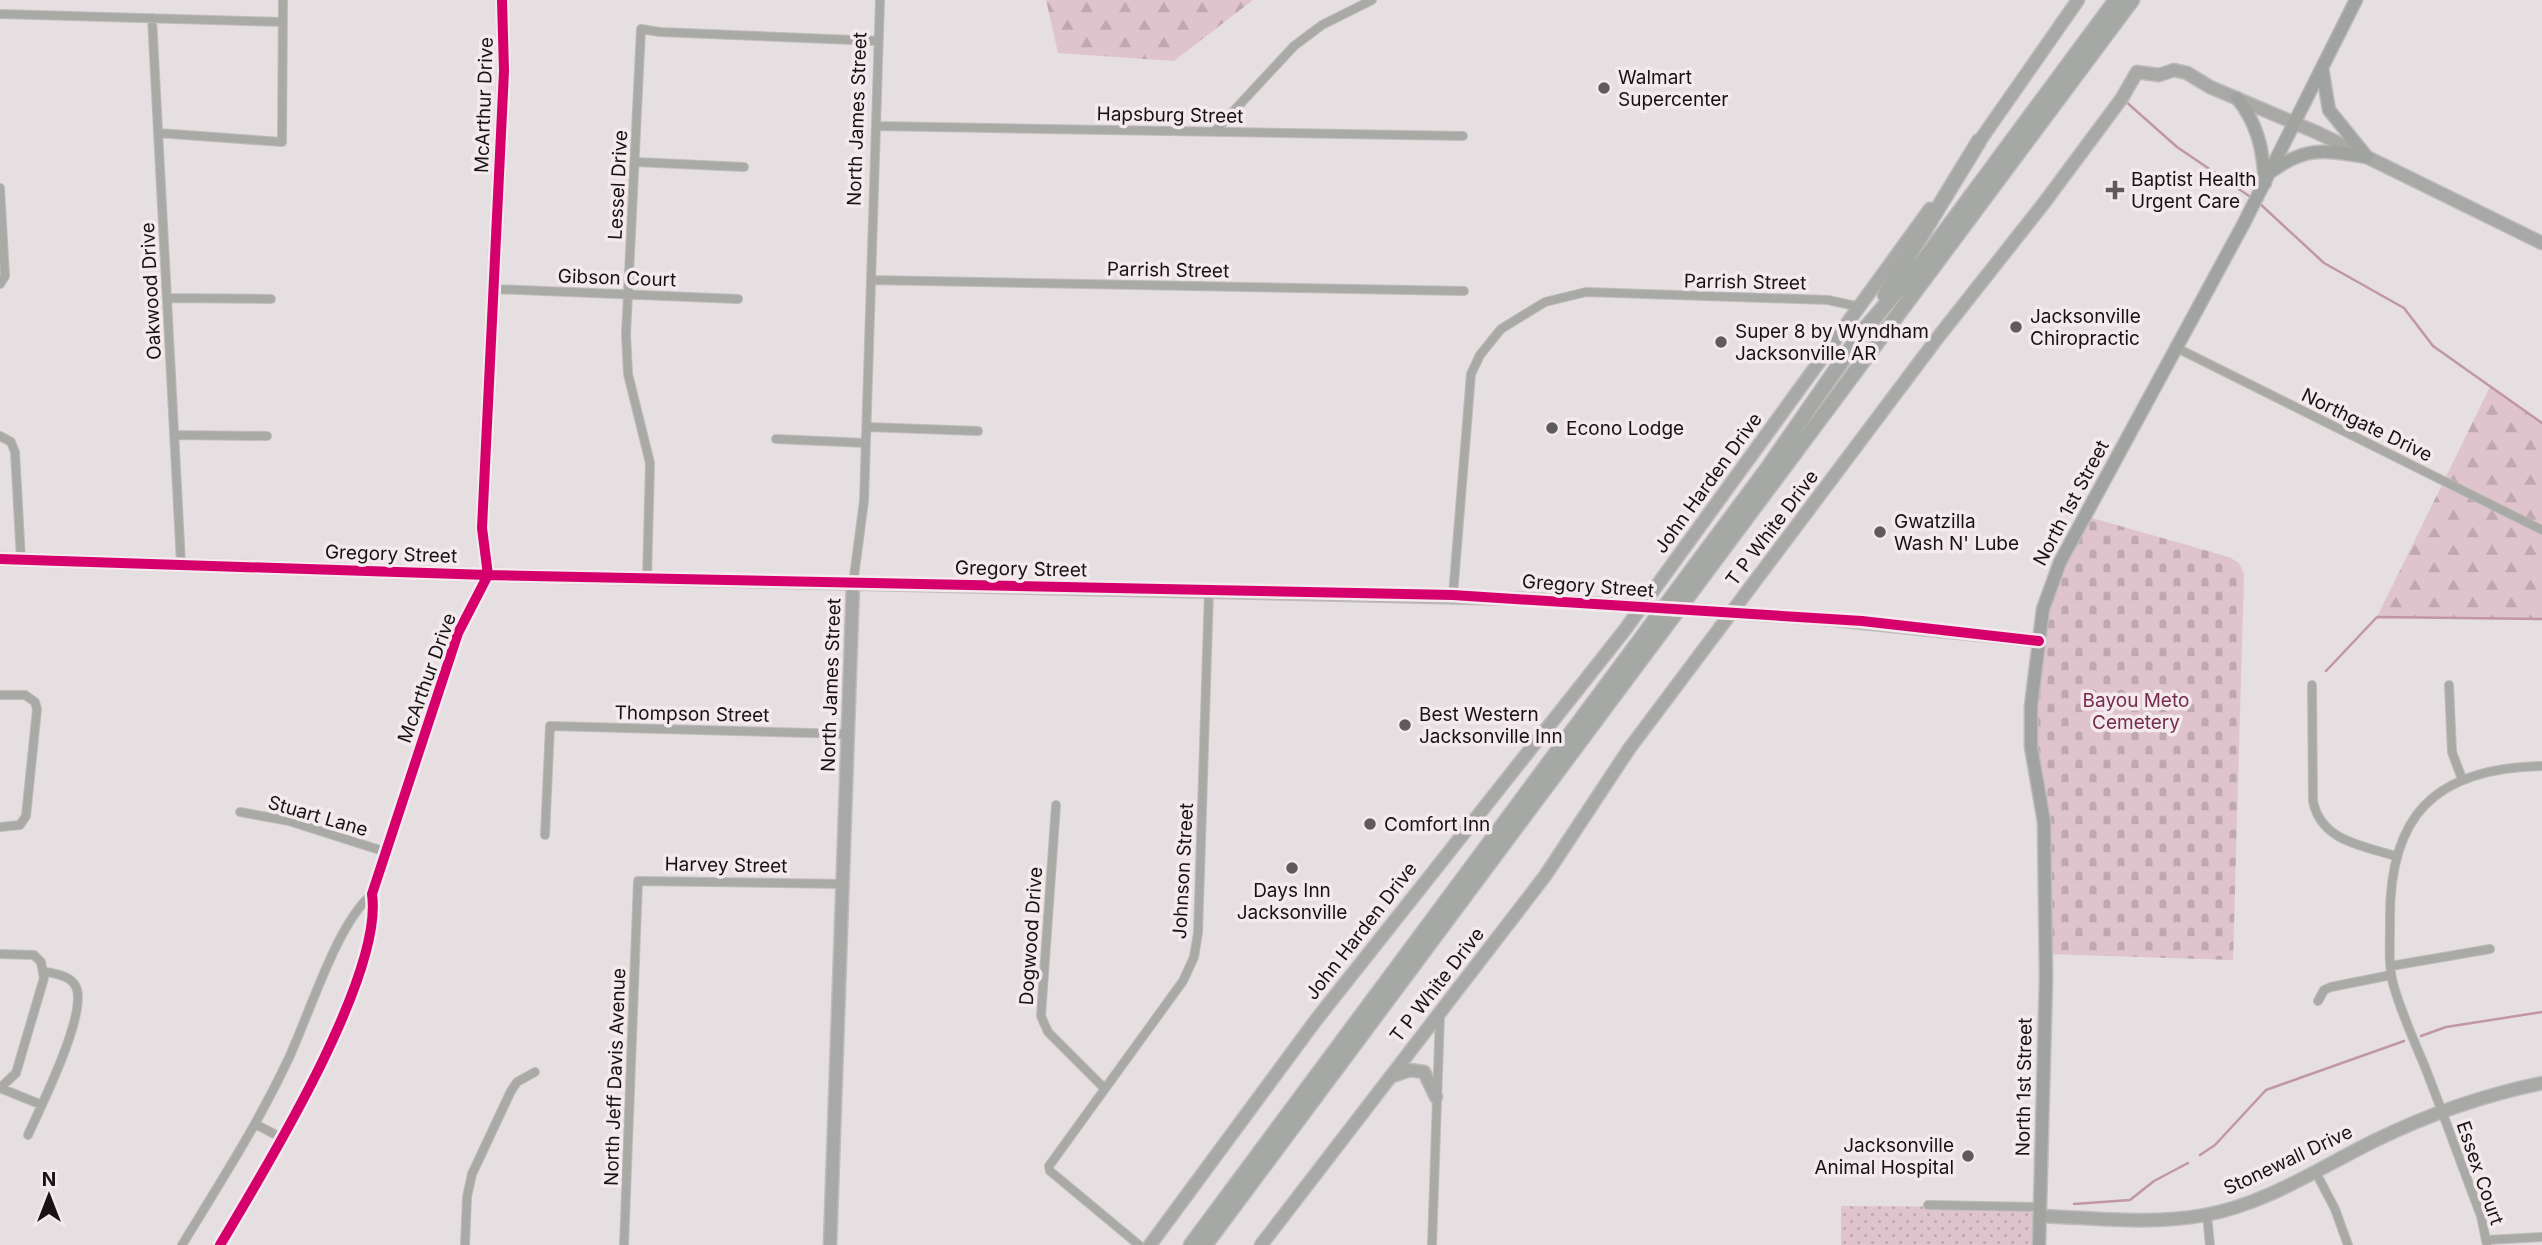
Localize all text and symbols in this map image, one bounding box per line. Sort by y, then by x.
street label: North James Street [842,32,872,206]
street label: McArthur Drive [470,37,498,173]
place label: Walmart Supercenter [1618,66,1728,111]
marker: Walmart Supercenter [1596,80,1612,96]
street label: Hapsburg Street [1096,102,1244,128]
street label: Lessel Drive [604,129,632,241]
place label: Baptist Health Urgent Care [2131,168,2257,213]
marker: Baptist Health Urgent Care [2105,180,2125,200]
street label: Oakwood Drive [136,222,166,360]
street label: Parrish Street [1107,257,1229,283]
street label: Gibson Court [557,264,677,292]
street label: Parrish Street [1684,269,1806,295]
place label: Jacksonville Chiropractic [2030,305,2141,350]
marker: Jacksonville Chiropractic [2008,319,2024,335]
place label: Super 8 by Wyndham Jacksonville AR [1735,320,1929,365]
marker: Super 8 by Wyndham Jacksonville AR [1713,334,1729,350]
street label: Northgate Drive [2298,383,2436,467]
street label: John Harden Drive [1649,408,1767,558]
place label: Econo Lodge [1566,417,1684,440]
marker: Econo Lodge [1544,420,1560,436]
street label: North 1st Street [2028,436,2114,570]
street label: T P White Drive [1721,465,1823,591]
place label: Gwatzilla Wash N' Lube [1894,510,2019,555]
marker: Gwatzilla Wash N' Lube [1872,524,1888,540]
street label: Gregory Street [325,540,457,568]
street label: Gregory Street [955,556,1087,582]
street label: Gregory Street [1521,570,1655,602]
street label: North James Street [816,598,846,772]
street label: McArthur Drive [393,610,461,746]
park label: Bayou Meto Cemetery [2083,689,2189,734]
street label: Thompson Street [614,701,770,727]
place label: Best Western Jacksonville Inn [1419,703,1563,748]
marker: Best Western Jacksonville Inn [1397,717,1413,733]
street label: Stuart Lane [265,791,371,841]
street label: Johnson Street [1168,802,1198,940]
place label: Comfort Inn [1384,813,1490,836]
marker: Comfort Inn [1362,816,1378,832]
street label: Harvey Street [664,852,788,878]
street label: John Harden Drive [1300,858,1422,1004]
marker: Days Inn Jacksonville [1284,860,1300,876]
street label: Dogwood Drive [1015,866,1047,1006]
place label: Days Inn Jacksonville [1237,879,1347,924]
street label: T P White Drive [1385,923,1489,1047]
street label: North Jeff Davis Avenue [600,968,630,1186]
street label: North 1st Street [2011,1017,2037,1157]
street label: Essex Court [2452,1118,2508,1228]
street label: Stonewall Drive [2220,1120,2356,1200]
place label: Jacksonville Animal Hospital [1814,1134,1954,1179]
marker: Jacksonville Animal Hospital [1960,1148,1976,1164]
north arrow [14,1161,84,1231]
text: N [42,1168,56,1191]

